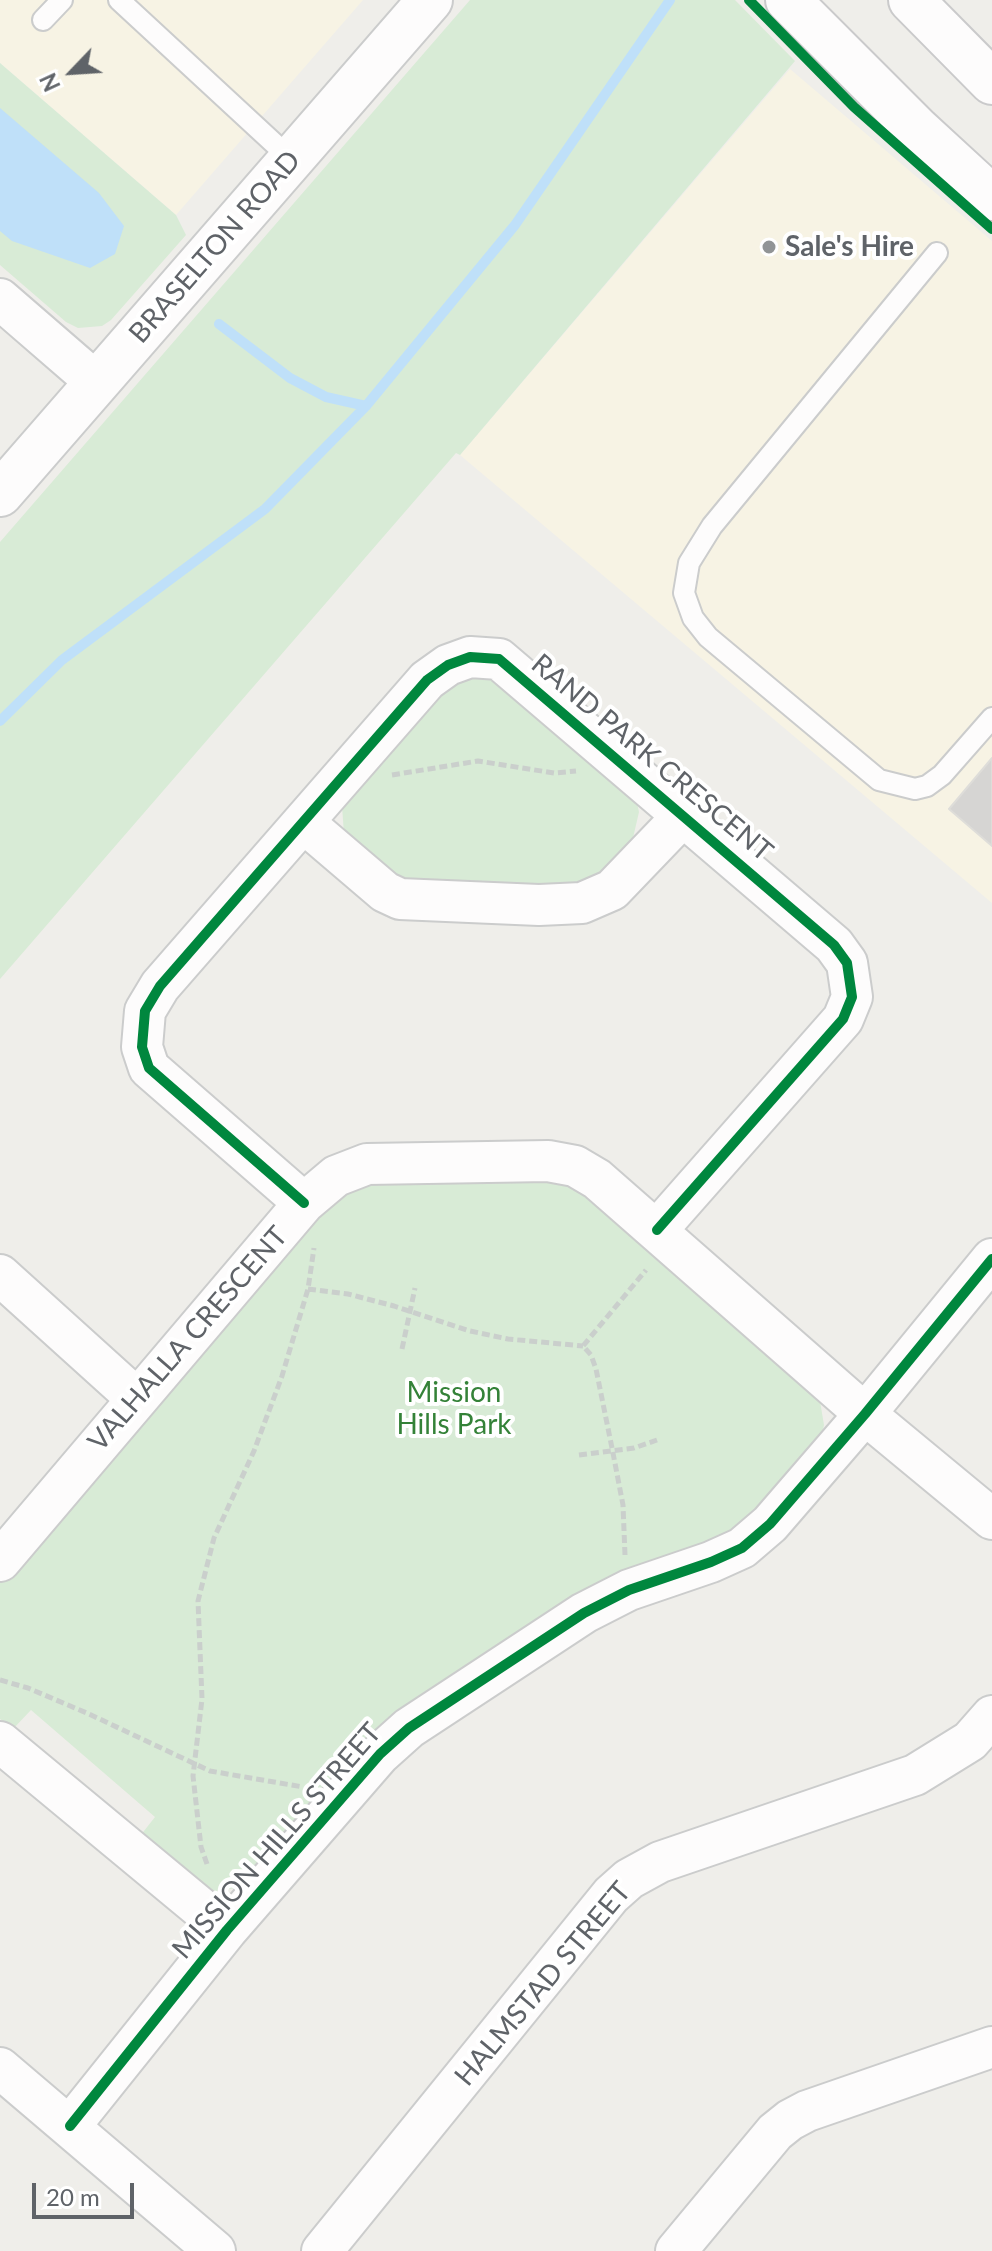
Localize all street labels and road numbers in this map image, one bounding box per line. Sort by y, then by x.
street label: BRASELTON ROAD [122,144,308,350]
street label: RAND PARK CRESCENT [525,647,779,869]
street label: VALHALLA CRESCENT [81,1220,295,1458]
street label: MISSION HILLS STREET [165,1716,389,1966]
street label: HALMSTAD STREET [448,1875,638,2093]

